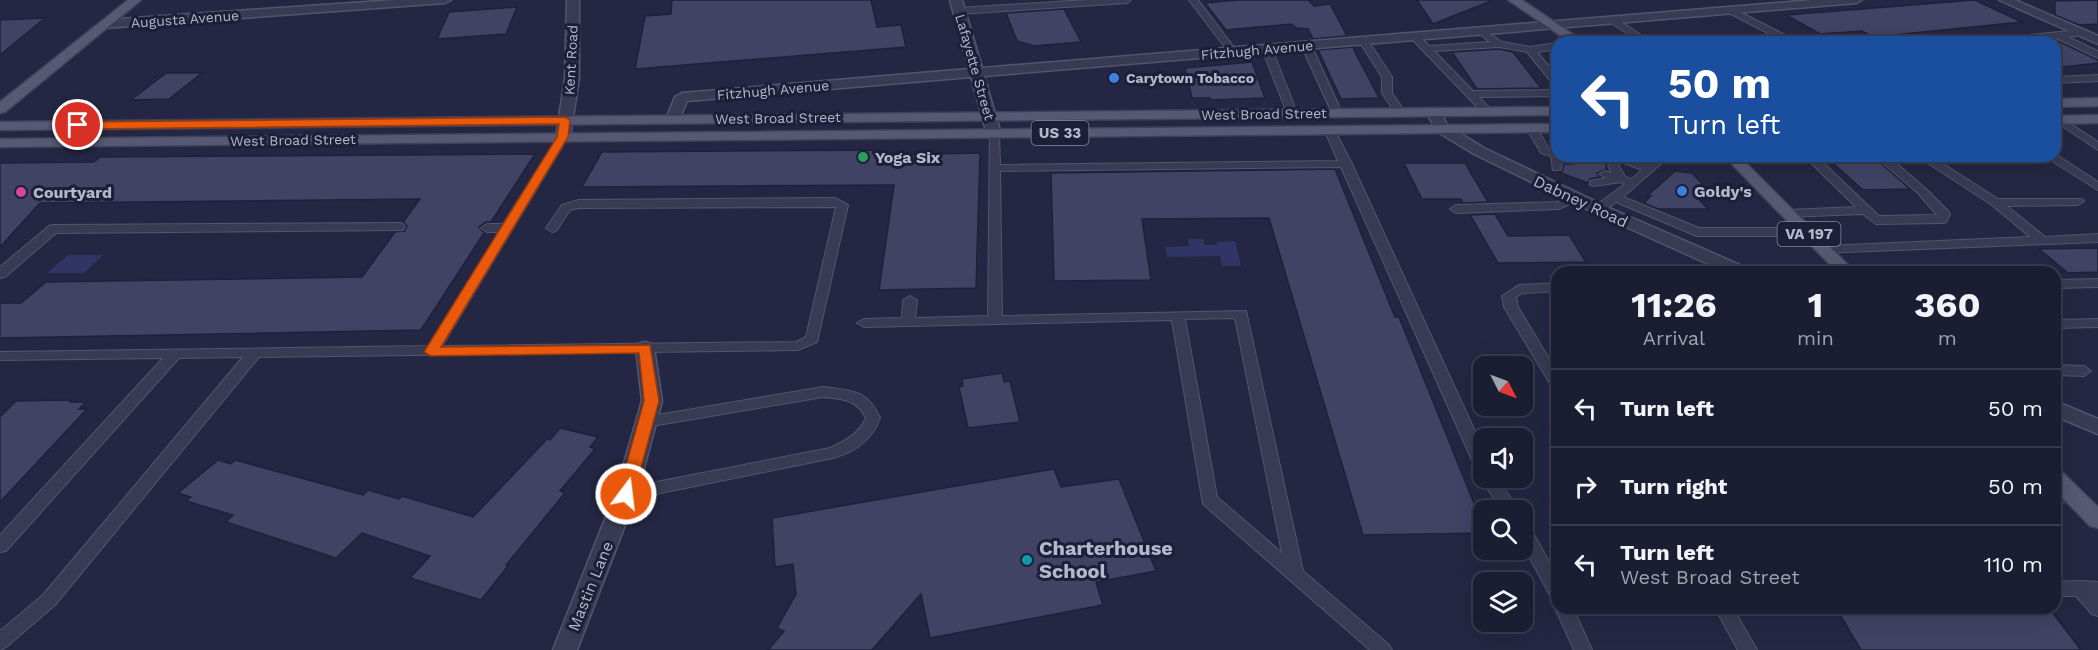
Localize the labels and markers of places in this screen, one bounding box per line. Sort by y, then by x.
place label: Carytown Tobacco [1126,70,1254,86]
marker: Carytown Tobacco [1107,71,1121,85]
pin [52,99,103,150]
place label: Yoga Six [875,148,941,167]
marker: Yoga Six [856,150,870,164]
place label: Goldy's [1694,182,1752,201]
place label: Courtyard [33,183,112,202]
marker: Goldy's [1675,184,1689,198]
marker: Courtyard [14,185,28,199]
place label: Charterhouse School [1039,536,1173,583]
marker: Charterhouse School [1020,553,1034,567]

